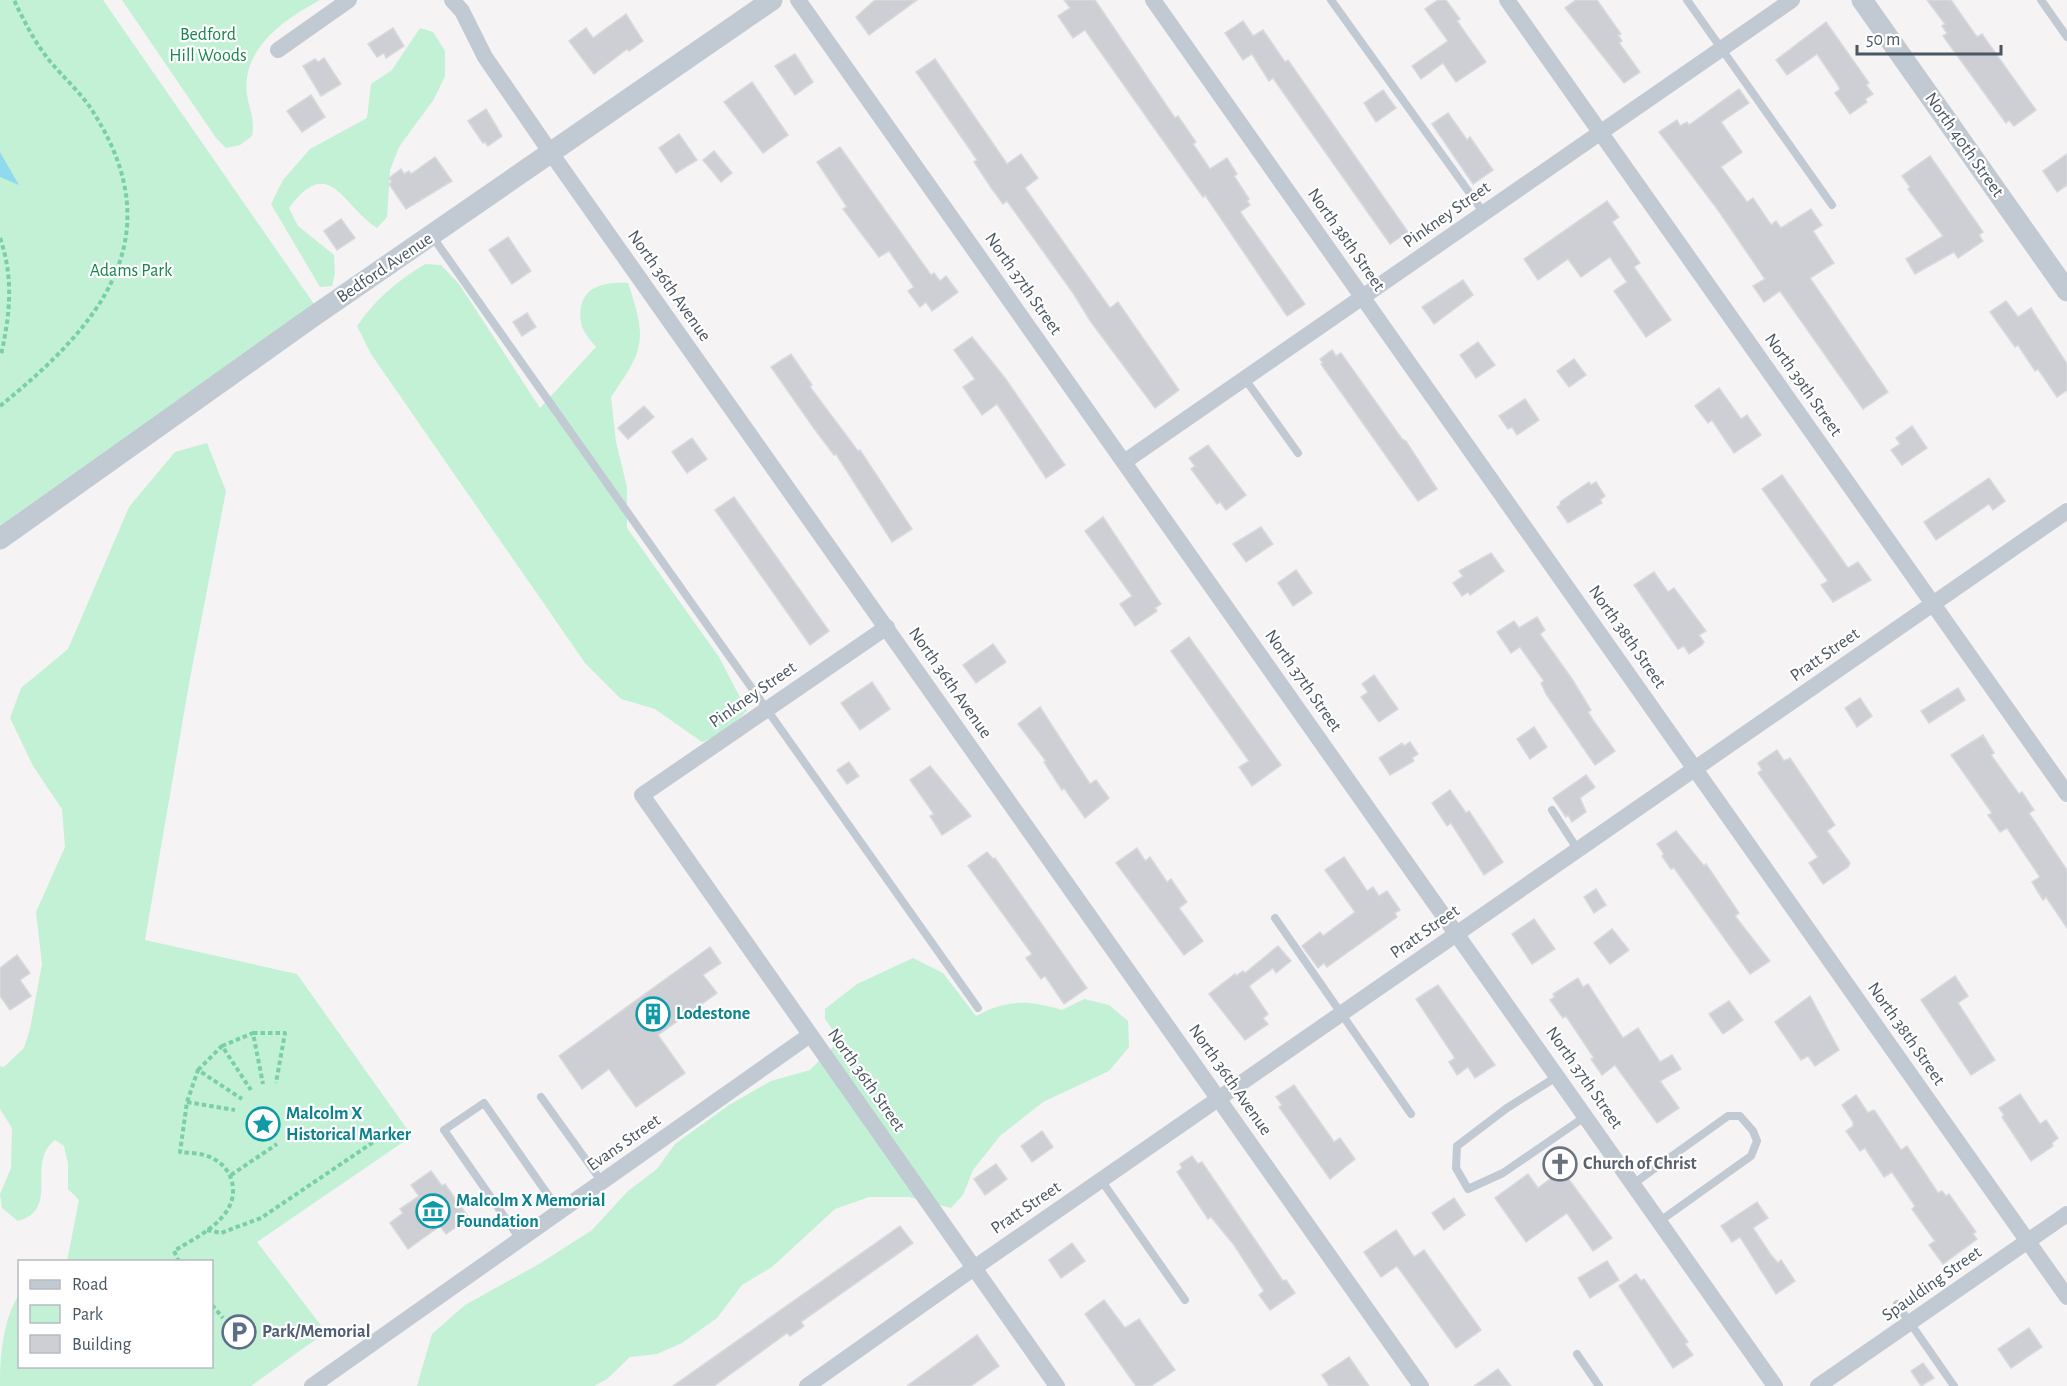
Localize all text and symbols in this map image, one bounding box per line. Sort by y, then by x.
scale bar [1857,18,2001,56]
park label: Bedford Hill Woods [169,26,247,65]
text: 50 m [1866,31,1900,49]
street label: North 40th Street [1921,89,2007,201]
street label: Pinkney Street [1400,178,1494,252]
street label: North 38th Street [1304,185,1388,295]
street label: North 36th Avenue [624,227,714,345]
street label: Bedford Avenue [334,229,436,307]
street label: North 37th Street [981,230,1065,338]
park label: Adams Park [90,262,173,280]
street label: North 39th Street [1761,330,1845,440]
street label: North 38th Street [1585,582,1669,692]
street label: North 36th Avenue [905,624,995,742]
street label: Pratt Street [1787,625,1863,685]
street label: North 37th Street [1261,627,1345,735]
street label: Pinkney Street [706,658,800,732]
street label: Pratt Street [1387,902,1463,962]
street label: North 38th Street [1864,979,1948,1089]
building icon: Lodestone [635,996,671,1032]
place label: Lodestone [676,1005,750,1023]
street label: North 36th Avenue [1185,1021,1275,1139]
street label: North 37th Street [1542,1024,1626,1132]
street label: North 36th Street [824,1025,908,1135]
place label: Malcolm X Historical Marker [286,1105,412,1144]
place icon: Malcolm X Historical Marker [245,1106,281,1142]
street label: Evans Street [584,1111,664,1175]
church icon: Church of Christ [1542,1146,1578,1182]
place label: Church of Christ [1583,1155,1697,1173]
street label: Pratt Street [988,1178,1064,1238]
place label: Malcolm X Memorial Foundation [456,1192,606,1231]
museum icon: Malcolm X Memorial Foundation [415,1193,451,1229]
street label: Spaulding Street [1879,1243,1985,1325]
legend [18,1260,213,1368]
text: Road [72,1276,108,1294]
text: Park [72,1306,104,1324]
parking icon: Park/Memorial [221,1314,257,1350]
place label: Park/Memorial [262,1323,370,1341]
text: Building [72,1336,132,1354]

